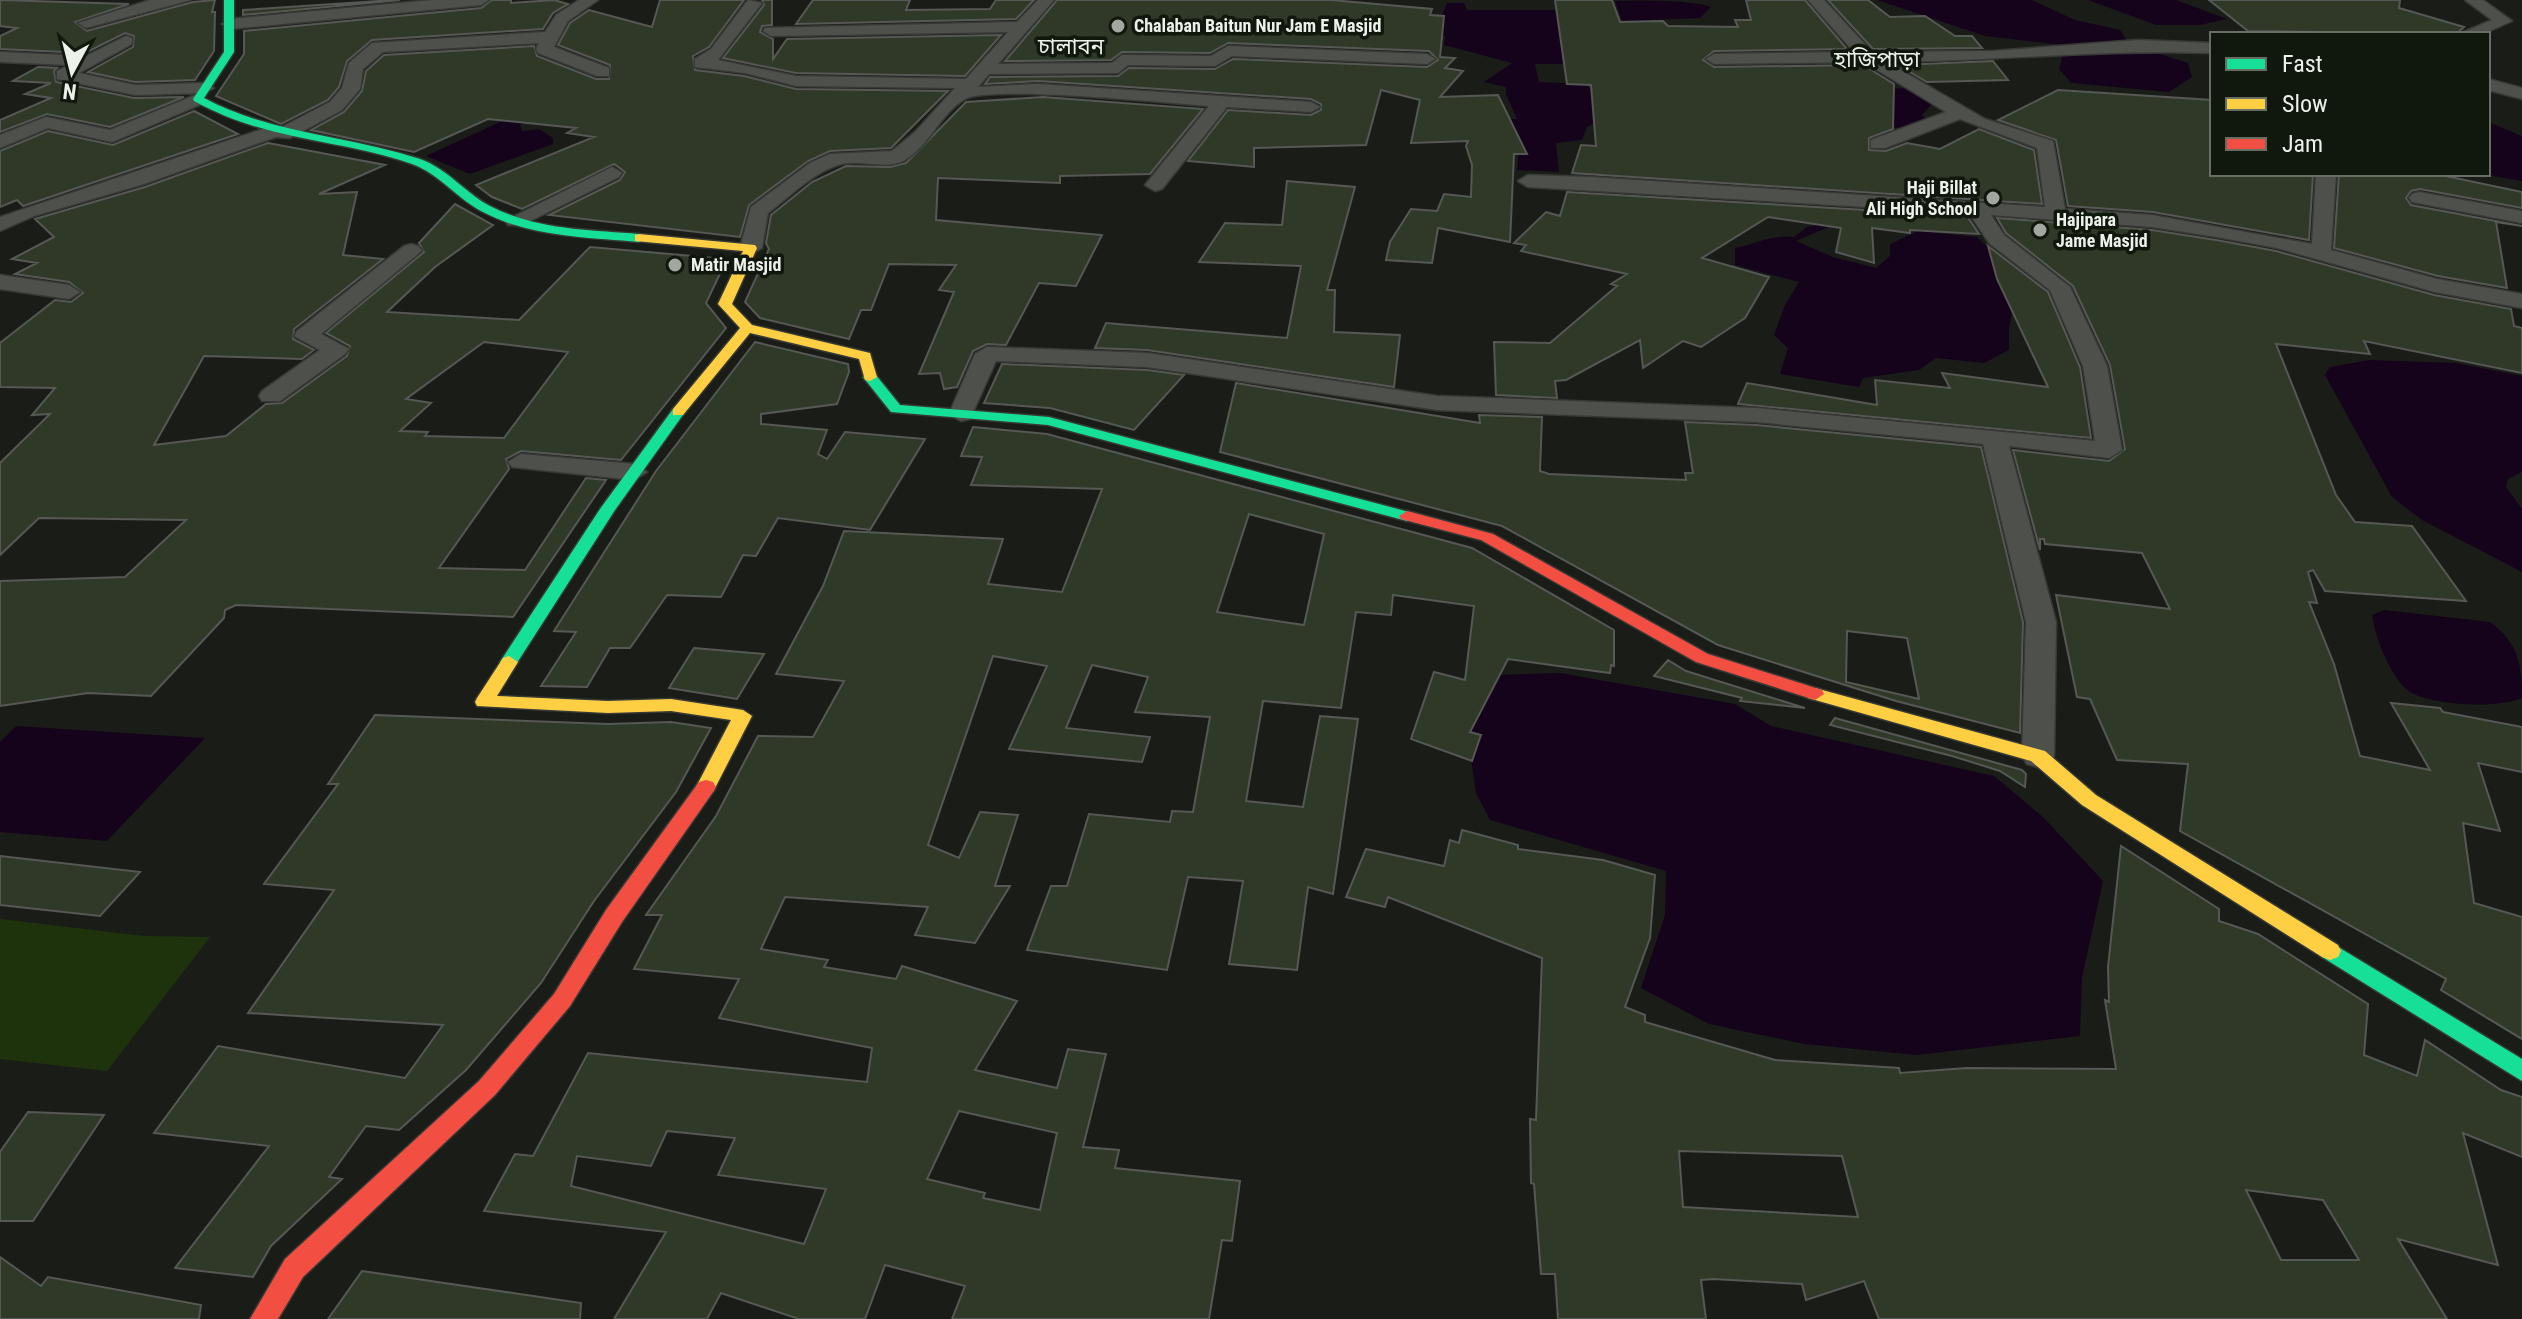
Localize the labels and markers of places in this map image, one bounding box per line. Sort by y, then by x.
place label: Chalaban Baitun Nur Jam E Masjid [1134,15,1381,36]
marker: Chalaban Baitun Nur Jam E Masjid [1109,17,1127,35]
place label: Haji Billat Ali High School [1866,177,1977,219]
marker: Haji Billat Ali High School [1984,189,2002,207]
place label: Hajipara Jame Masjid [2056,209,2148,251]
marker: Hajipara Jame Masjid [2031,221,2049,239]
place label: Matir Masjid [691,254,781,275]
marker: Matir Masjid [666,256,684,274]

